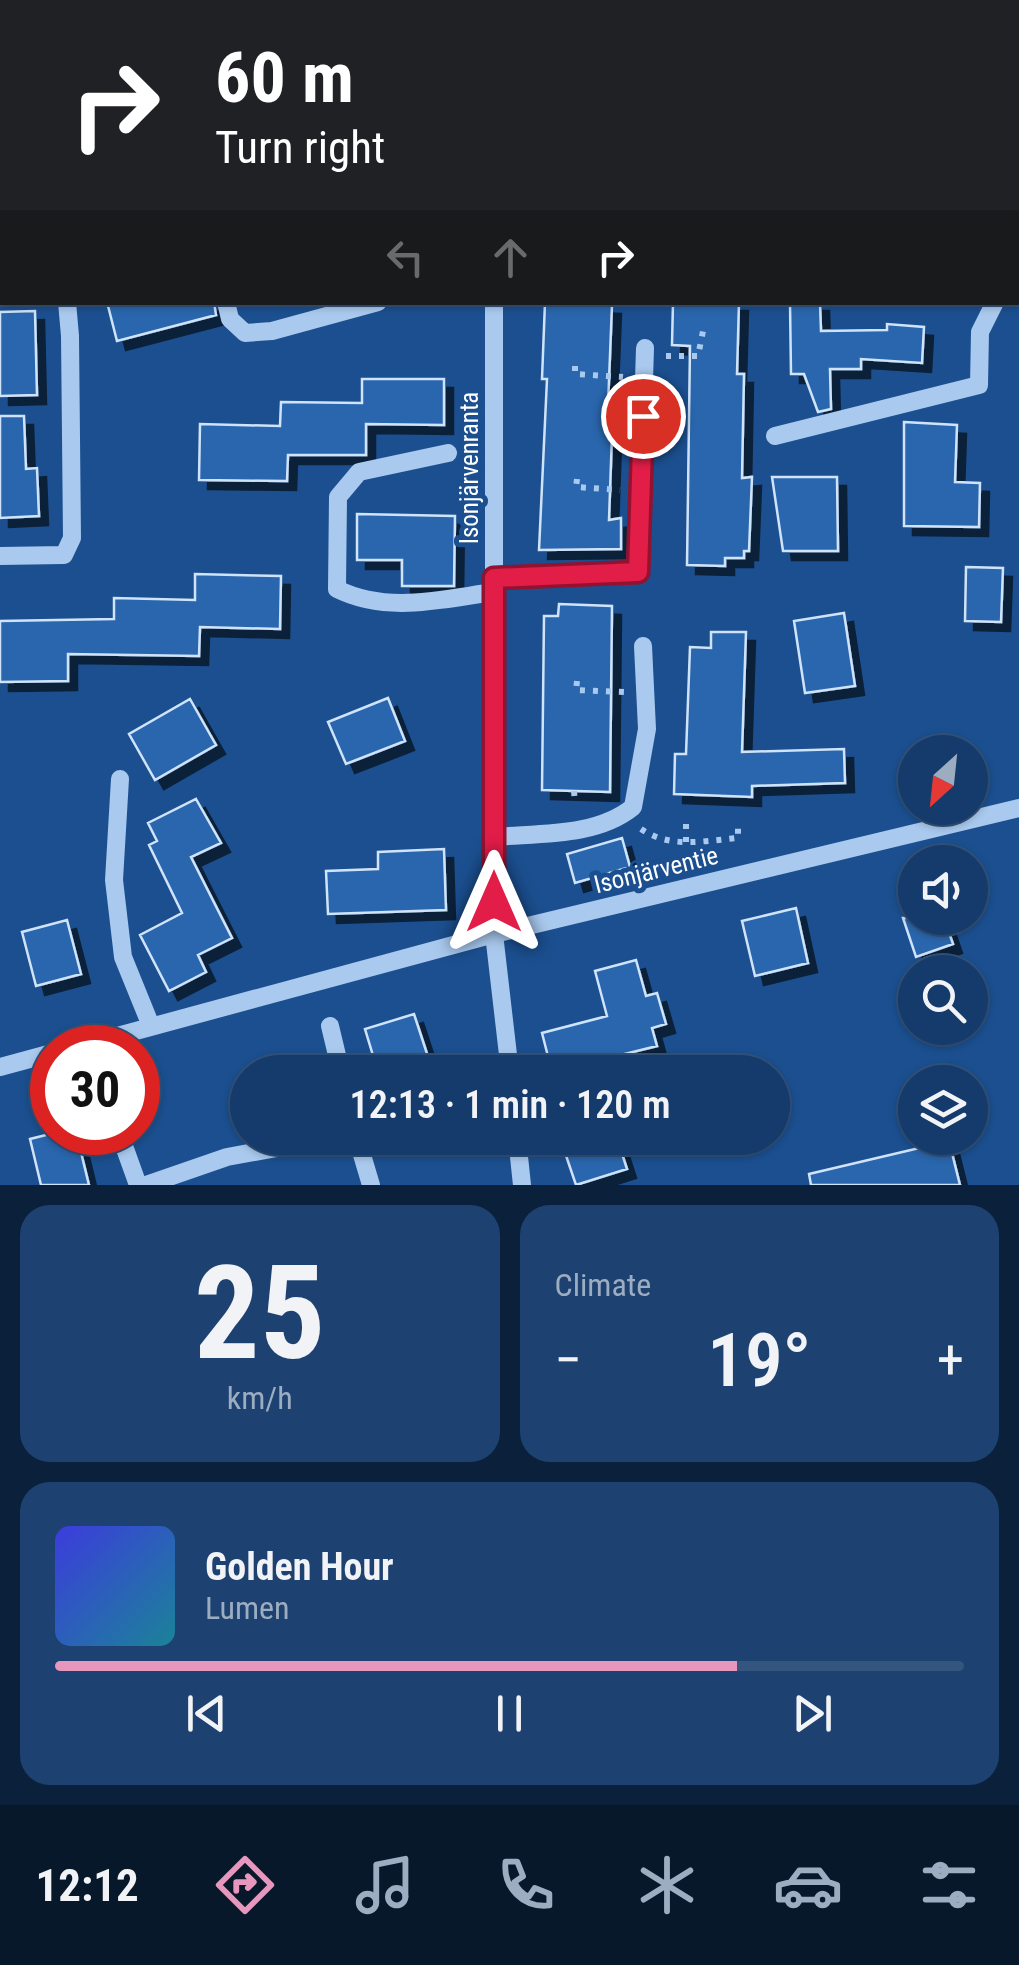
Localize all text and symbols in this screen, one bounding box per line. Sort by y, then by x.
text: 60 m [215,37,354,119]
icon: right [50,40,180,170]
text: Turn right [215,121,385,174]
icon: left [378,230,433,285]
icon: ahead [483,230,538,285]
icon: right [588,230,643,285]
pin [601,374,686,459]
icon: arrive [616,389,671,444]
street label: Isonjärvenranta [455,392,484,544]
north arrow [898,735,988,825]
map controls [898,735,988,1155]
street label: Isonjärventie [591,841,721,899]
button: sound [898,845,988,935]
position arrow [442,850,546,954]
button: search [898,955,988,1045]
speed limit sign: 30 [30,1025,160,1155]
button: layers [898,1065,988,1155]
text: 12:13 · 1 min · 120 m [350,1083,670,1127]
text: 25 [194,1237,325,1390]
text: Climate [555,1266,651,1304]
text: 19° [707,1316,812,1404]
text: − [555,1328,582,1392]
text: + [937,1328,964,1392]
text: km/h [227,1379,293,1417]
text: Golden Hour [205,1545,394,1589]
text: Lumen [205,1589,290,1627]
icon: previous [179,1686,234,1741]
icon: pause [482,1686,537,1741]
icon: next [785,1686,840,1741]
icon: directions [210,1850,280,1920]
icon: music [350,1850,420,1920]
icon: phone [491,1850,561,1920]
icon: climate [632,1850,702,1920]
icon: car [773,1850,843,1920]
icon: filters [914,1850,984,1920]
text: 12:12 [35,1859,139,1912]

